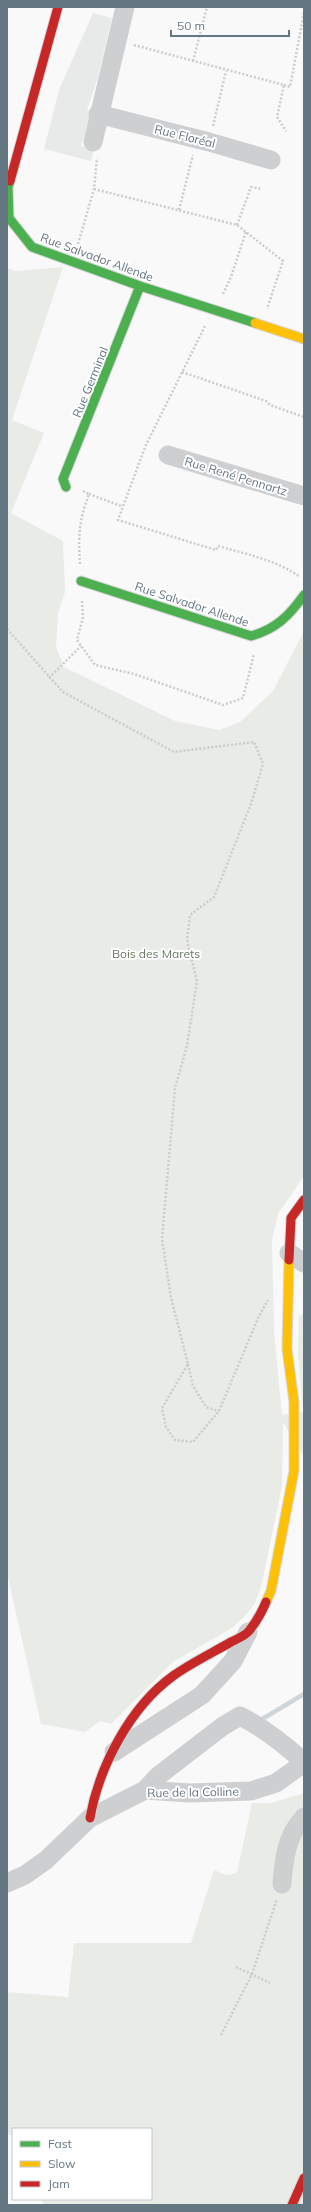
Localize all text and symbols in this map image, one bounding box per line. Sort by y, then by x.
scale bar [171,12,289,38]
text: 50 m [177,18,205,33]
street label: Rue Floréal [153,121,217,151]
street label: Rue Salvador Allende [38,230,156,284]
street label: Rue Germinal [69,344,111,420]
street label: Rue René Pennartz [183,453,289,499]
street label: Rue Salvador Allende [133,578,251,630]
park label: Bois des Marets [112,946,200,961]
street label: Rue de la Colline [147,1784,239,1800]
legend [12,2128,152,2200]
text: Fast [48,2136,72,2151]
text: Slow [48,2156,76,2171]
text: Jam [48,2176,70,2191]

